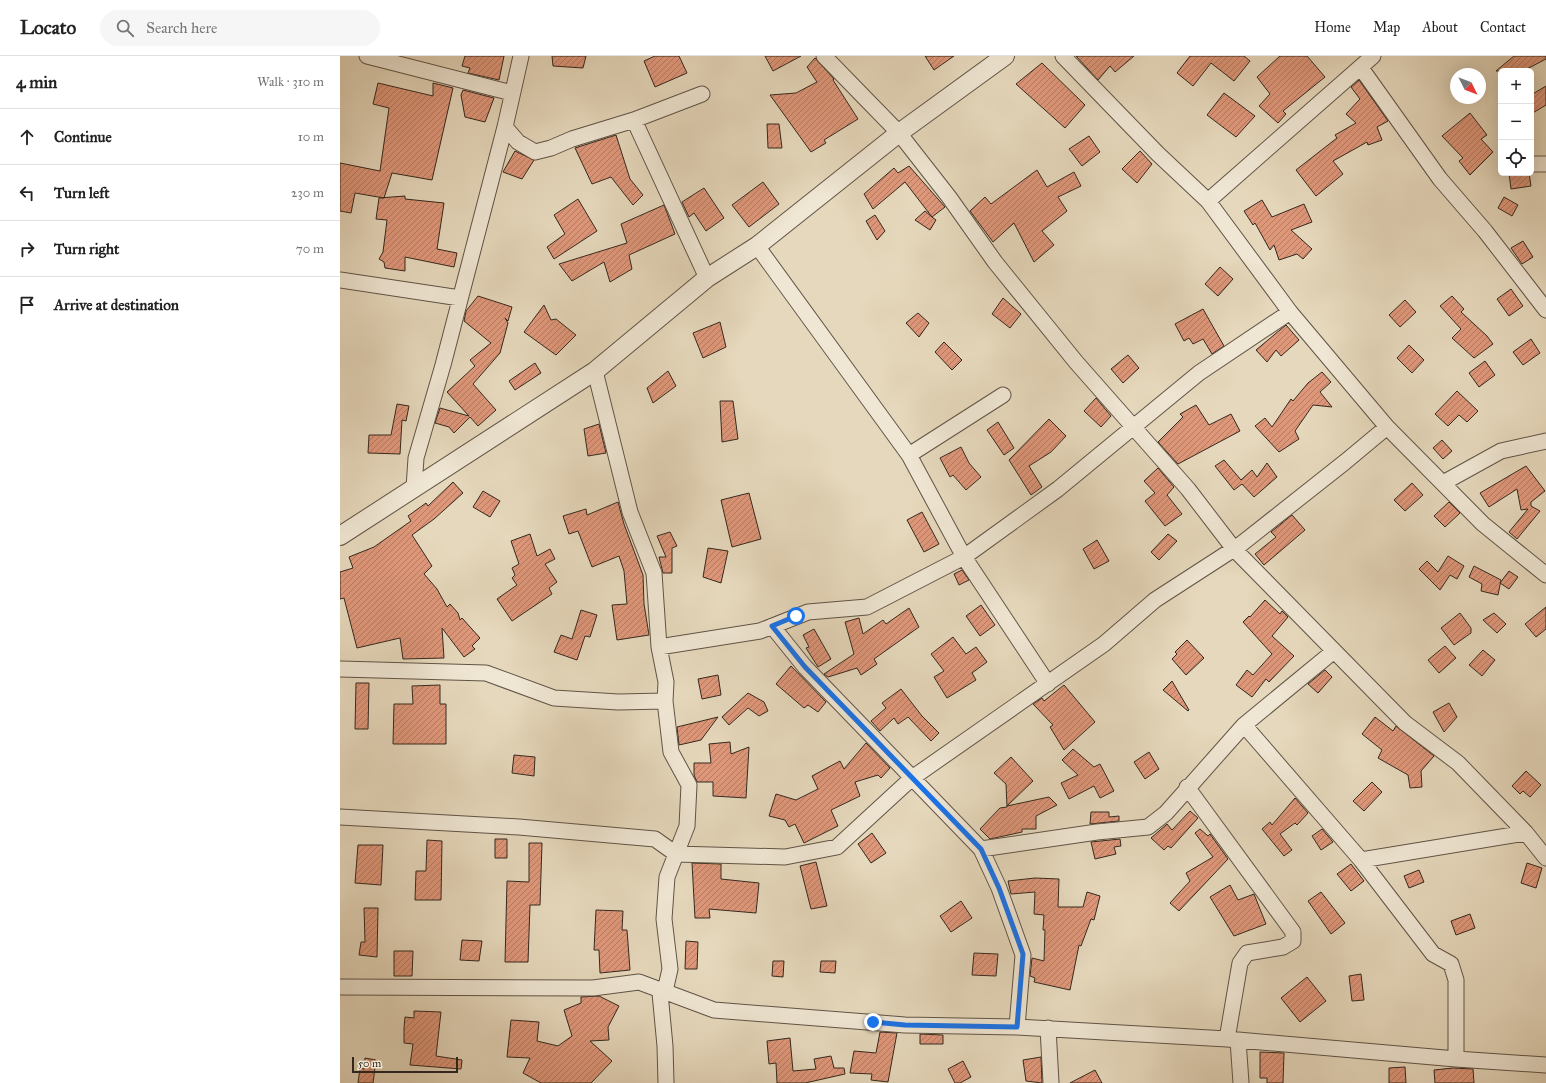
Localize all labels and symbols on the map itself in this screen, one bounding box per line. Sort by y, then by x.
north arrow [1450,68,1486,104]
route start [787,607,805,625]
route end [864,1013,882,1031]
scale bar [352,1055,458,1074]

